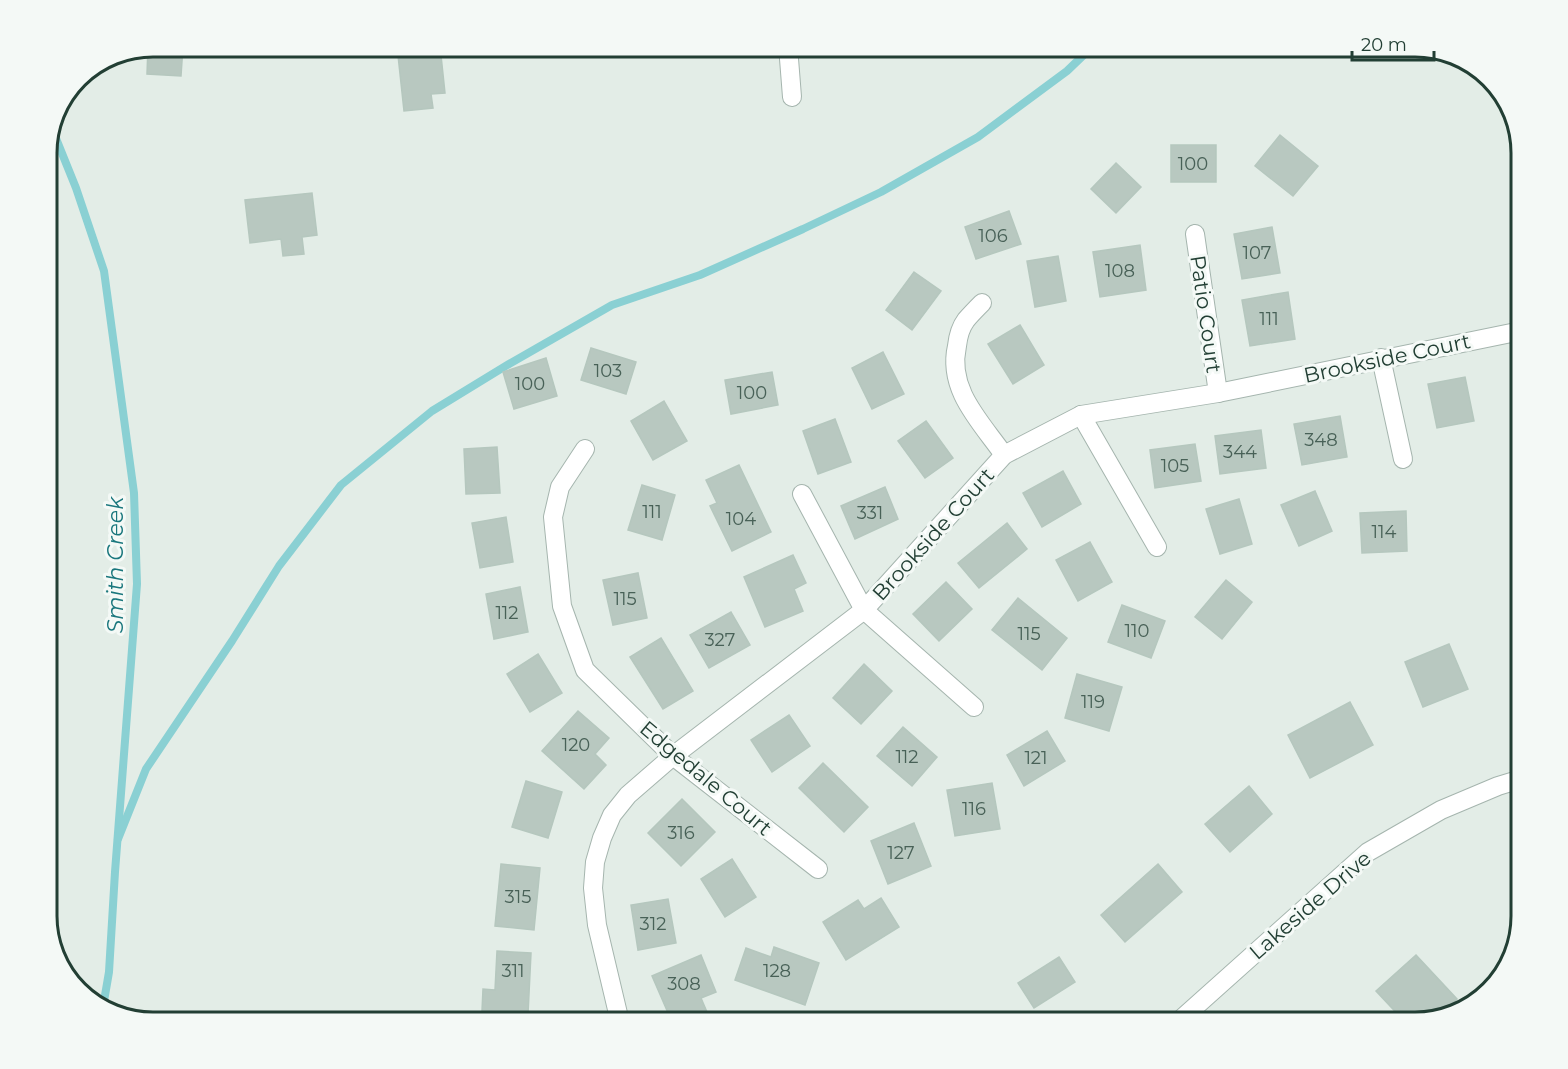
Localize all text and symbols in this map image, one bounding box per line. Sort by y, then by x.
scale bar [1352,24,1434,62]
text: 20 m [1361,34,1407,56]
house number: 100 [1178,153,1208,175]
house number: 106 [978,225,1008,247]
house number: 107 [1243,242,1271,264]
street label: Patio Court [1185,253,1227,375]
house number: 108 [1105,260,1135,282]
house number: 111 [1259,308,1279,330]
street label: Brookside Court [1301,328,1473,388]
house number: 103 [594,360,622,382]
house number: 100 [515,373,545,395]
house number: 100 [737,382,767,404]
house number: 348 [1304,429,1338,451]
house number: 344 [1223,441,1257,463]
house number: 105 [1161,455,1189,477]
street label: Brookside Court [867,463,999,605]
water label: Smith Creek [102,496,129,633]
house number: 111 [642,501,662,523]
house number: 331 [857,502,883,524]
house number: 104 [726,508,756,530]
house number: 114 [1372,521,1397,543]
house number: 115 [613,588,637,610]
house number: 112 [495,602,519,624]
house number: 110 [1125,620,1149,642]
house number: 115 [1017,623,1041,645]
house number: 327 [705,629,735,651]
house number: 119 [1081,691,1105,713]
street label: Edgedale Court [635,716,777,840]
house number: 120 [562,734,590,756]
house number: 112 [895,746,919,768]
house number: 121 [1024,747,1048,769]
house number: 116 [962,798,986,820]
house number: 316 [667,822,695,844]
house number: 127 [887,842,915,864]
street label: Lakeside Drive [1244,845,1376,965]
house number: 315 [505,886,531,908]
house number: 312 [640,913,666,935]
house number: 311 [501,960,525,982]
house number: 128 [763,960,791,982]
house number: 308 [667,973,701,995]

